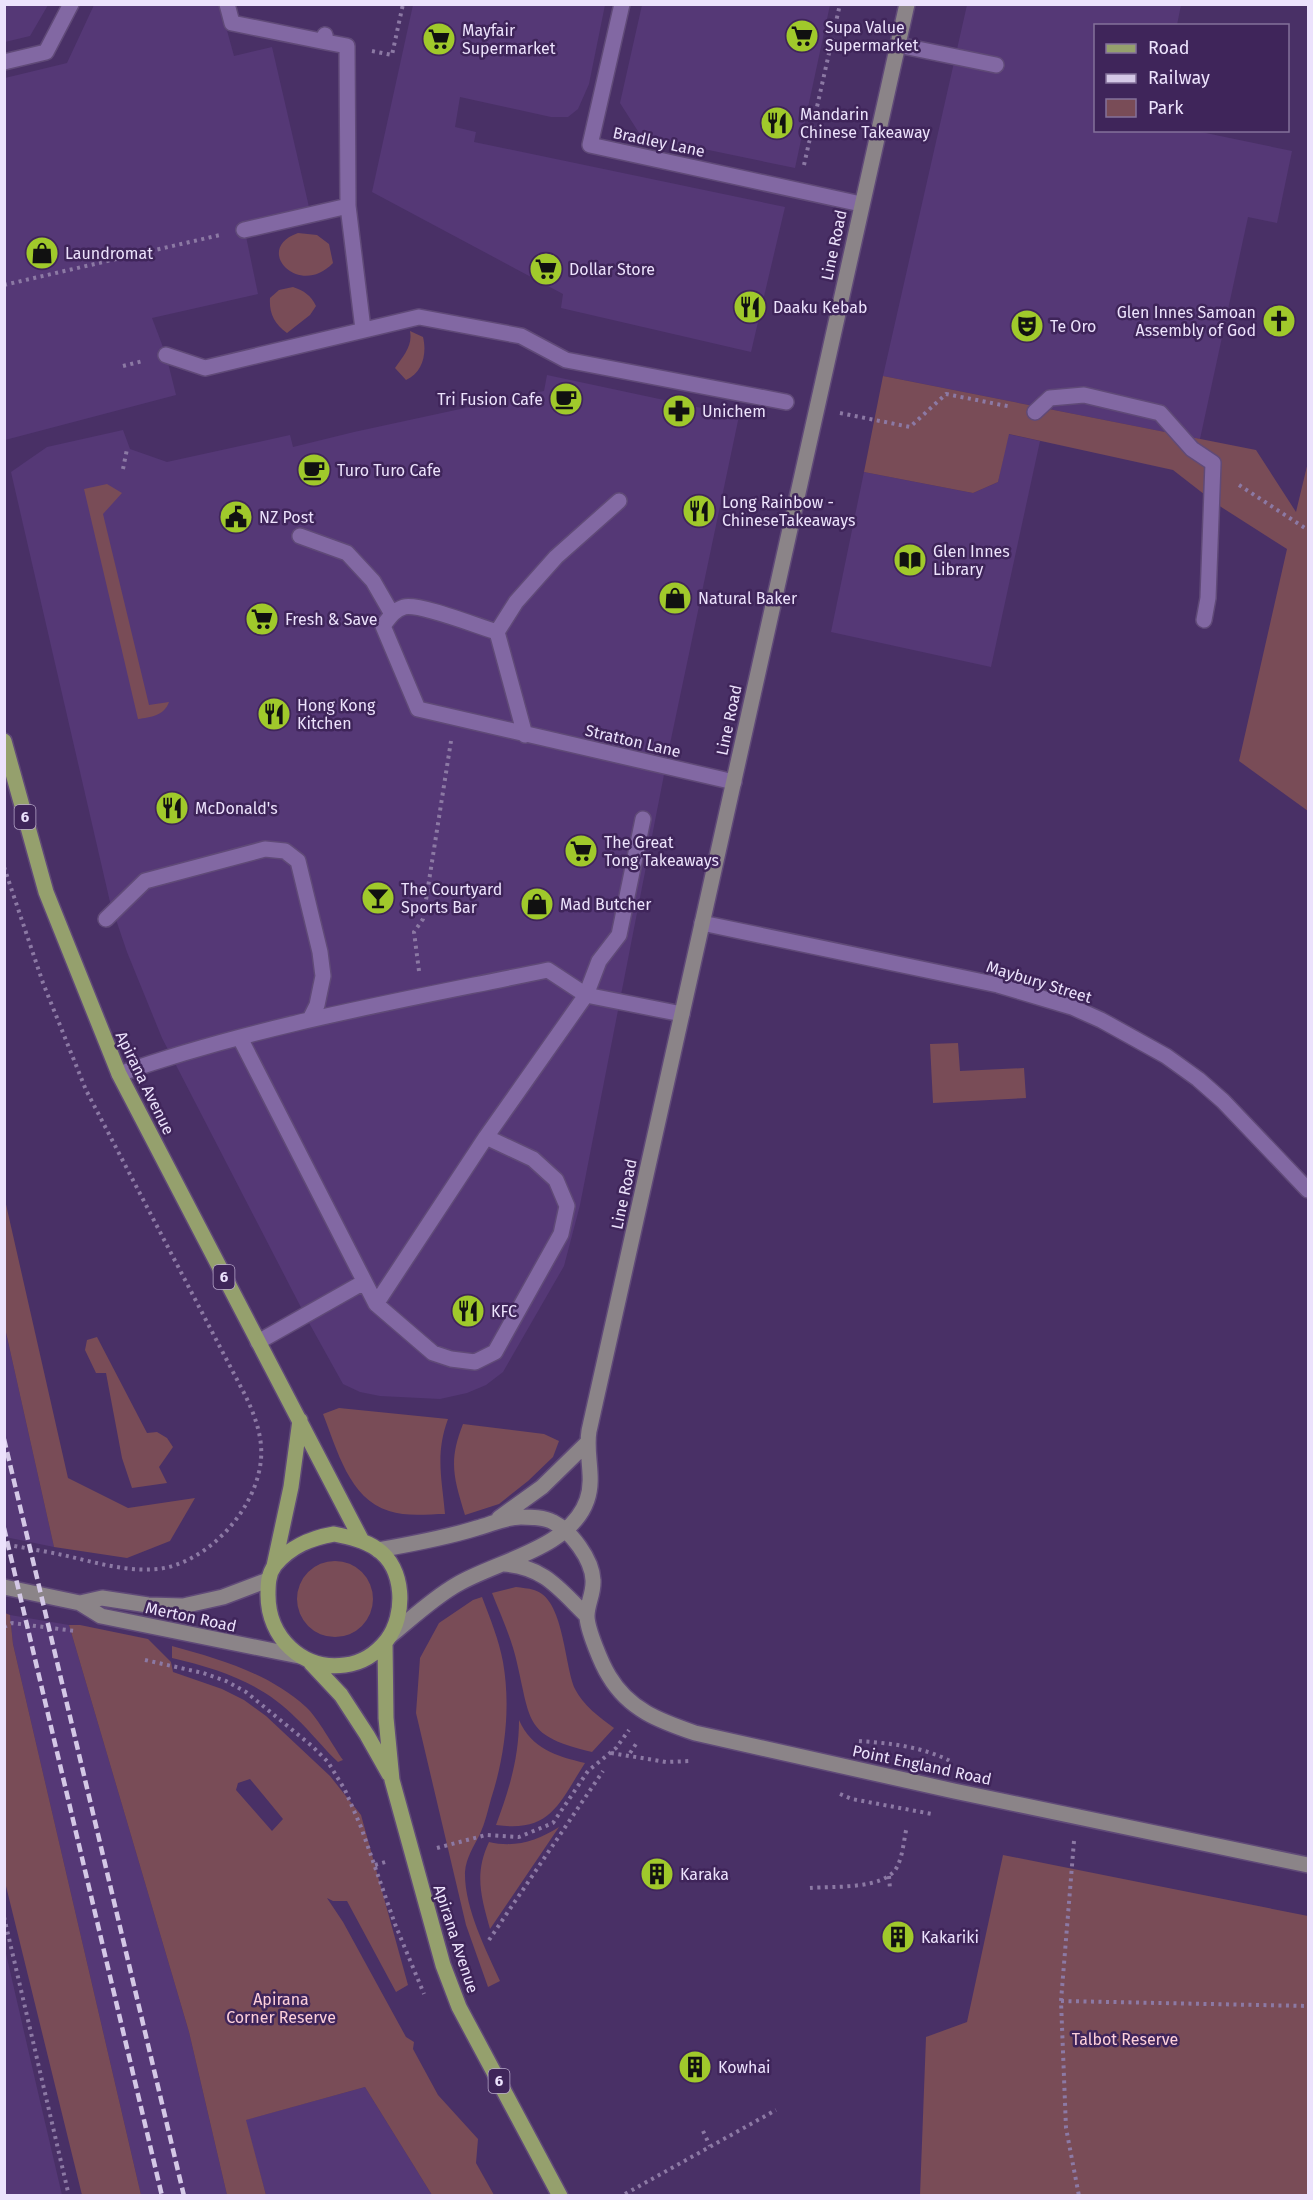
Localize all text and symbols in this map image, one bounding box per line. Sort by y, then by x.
supermarket icon: Supa Value Supermarket [784,18,820,54]
place label: Supa Value Supermarket [825,18,919,55]
supermarket icon: Mayfair Supermarket [421,21,457,57]
place label: Mayfair Supermarket [462,21,556,58]
legend [1094,24,1289,132]
text: Road [1148,37,1190,59]
text: Railway [1148,67,1210,89]
text: Park [1148,97,1184,119]
restaurant icon: Mandarin Chinese Takeaway [759,105,795,141]
place label: Mandarin Chinese Takeaway [800,105,930,142]
street label: Bradley Lane [611,123,707,161]
street label: Line Road [817,208,851,282]
shop icon: Laundromat [24,235,60,271]
place label: Laundromat [65,244,153,263]
supermarket icon: Dollar Store [528,251,564,287]
place label: Dollar Store [569,260,655,279]
restaurant icon: Daaku Kebab [732,289,768,325]
place label: Daaku Kebab [773,298,868,317]
place label: Glen Innes Samoan Assembly of God [1117,303,1256,340]
church icon: Glen Innes Samoan Assembly of God [1261,303,1297,339]
theatre icon: Te Oro [1009,308,1045,344]
place label: Te Oro [1050,317,1096,336]
cafe icon: Tri Fusion Cafe [548,381,584,417]
place label: Tri Fusion Cafe [437,390,543,409]
pharmacy icon: Unichem [661,393,697,429]
place label: Unichem [702,402,766,421]
cafe icon: Turo Turo Cafe [296,452,332,488]
place label: Turo Turo Cafe [337,461,441,480]
restaurant icon: Long Rainbow - ChineseTakeaways [681,493,717,529]
place label: Long Rainbow - ChineseTakeaways [722,493,855,530]
public building icon: NZ Post [218,499,254,535]
place label: NZ Post [259,508,314,527]
library icon: Glen Innes Library [892,542,928,578]
place label: Glen Innes Library [933,542,1010,579]
shop icon: Natural Baker [657,580,693,616]
place label: Natural Baker [698,589,798,608]
supermarket icon: Fresh & Save [244,601,280,637]
place label: Fresh & Save [285,610,377,629]
street label: Line Road [712,683,746,757]
restaurant icon: Hong Kong Kitchen [256,696,292,732]
place label: Hong Kong Kitchen [297,696,376,733]
street label: Stratton Lane [583,721,683,761]
restaurant icon: McDonald's [154,790,190,826]
place label: McDonald's [195,799,278,818]
road number: 6 [15,805,36,829]
supermarket icon: The Great Tong Takeaways [563,833,599,869]
place label: The Great Tong Takeaways [604,833,719,870]
bar icon: The Courtyard Sports Bar [360,880,396,916]
place label: The Courtyard Sports Bar [401,880,502,917]
shop icon: Mad Butcher [519,886,555,922]
place label: Mad Butcher [560,895,652,914]
street label: Maybury Street [984,957,1094,1007]
street label: Apirana Avenue [112,1028,178,1138]
street label: Line Road [607,1157,641,1231]
road number: 6 [214,1265,234,1289]
restaurant icon: KFC [450,1293,486,1329]
place label: KFC [491,1302,517,1321]
street label: Merton Road [144,1598,238,1636]
street label: Point England Road [851,1741,993,1789]
building icon: Karaka [639,1856,675,1892]
place label: Karaka [680,1865,729,1884]
street label: Apirana Avenue [430,1882,482,1996]
building icon: Kakariki [880,1919,916,1955]
place label: Kakariki [921,1928,979,1947]
park label: Apirana Corner Reserve [226,1990,336,2027]
park label: Talbot Reserve [1072,2030,1178,2049]
building icon: Kowhai [677,2049,713,2085]
place label: Kowhai [718,2058,771,2077]
road number: 6 [488,2069,510,2093]

